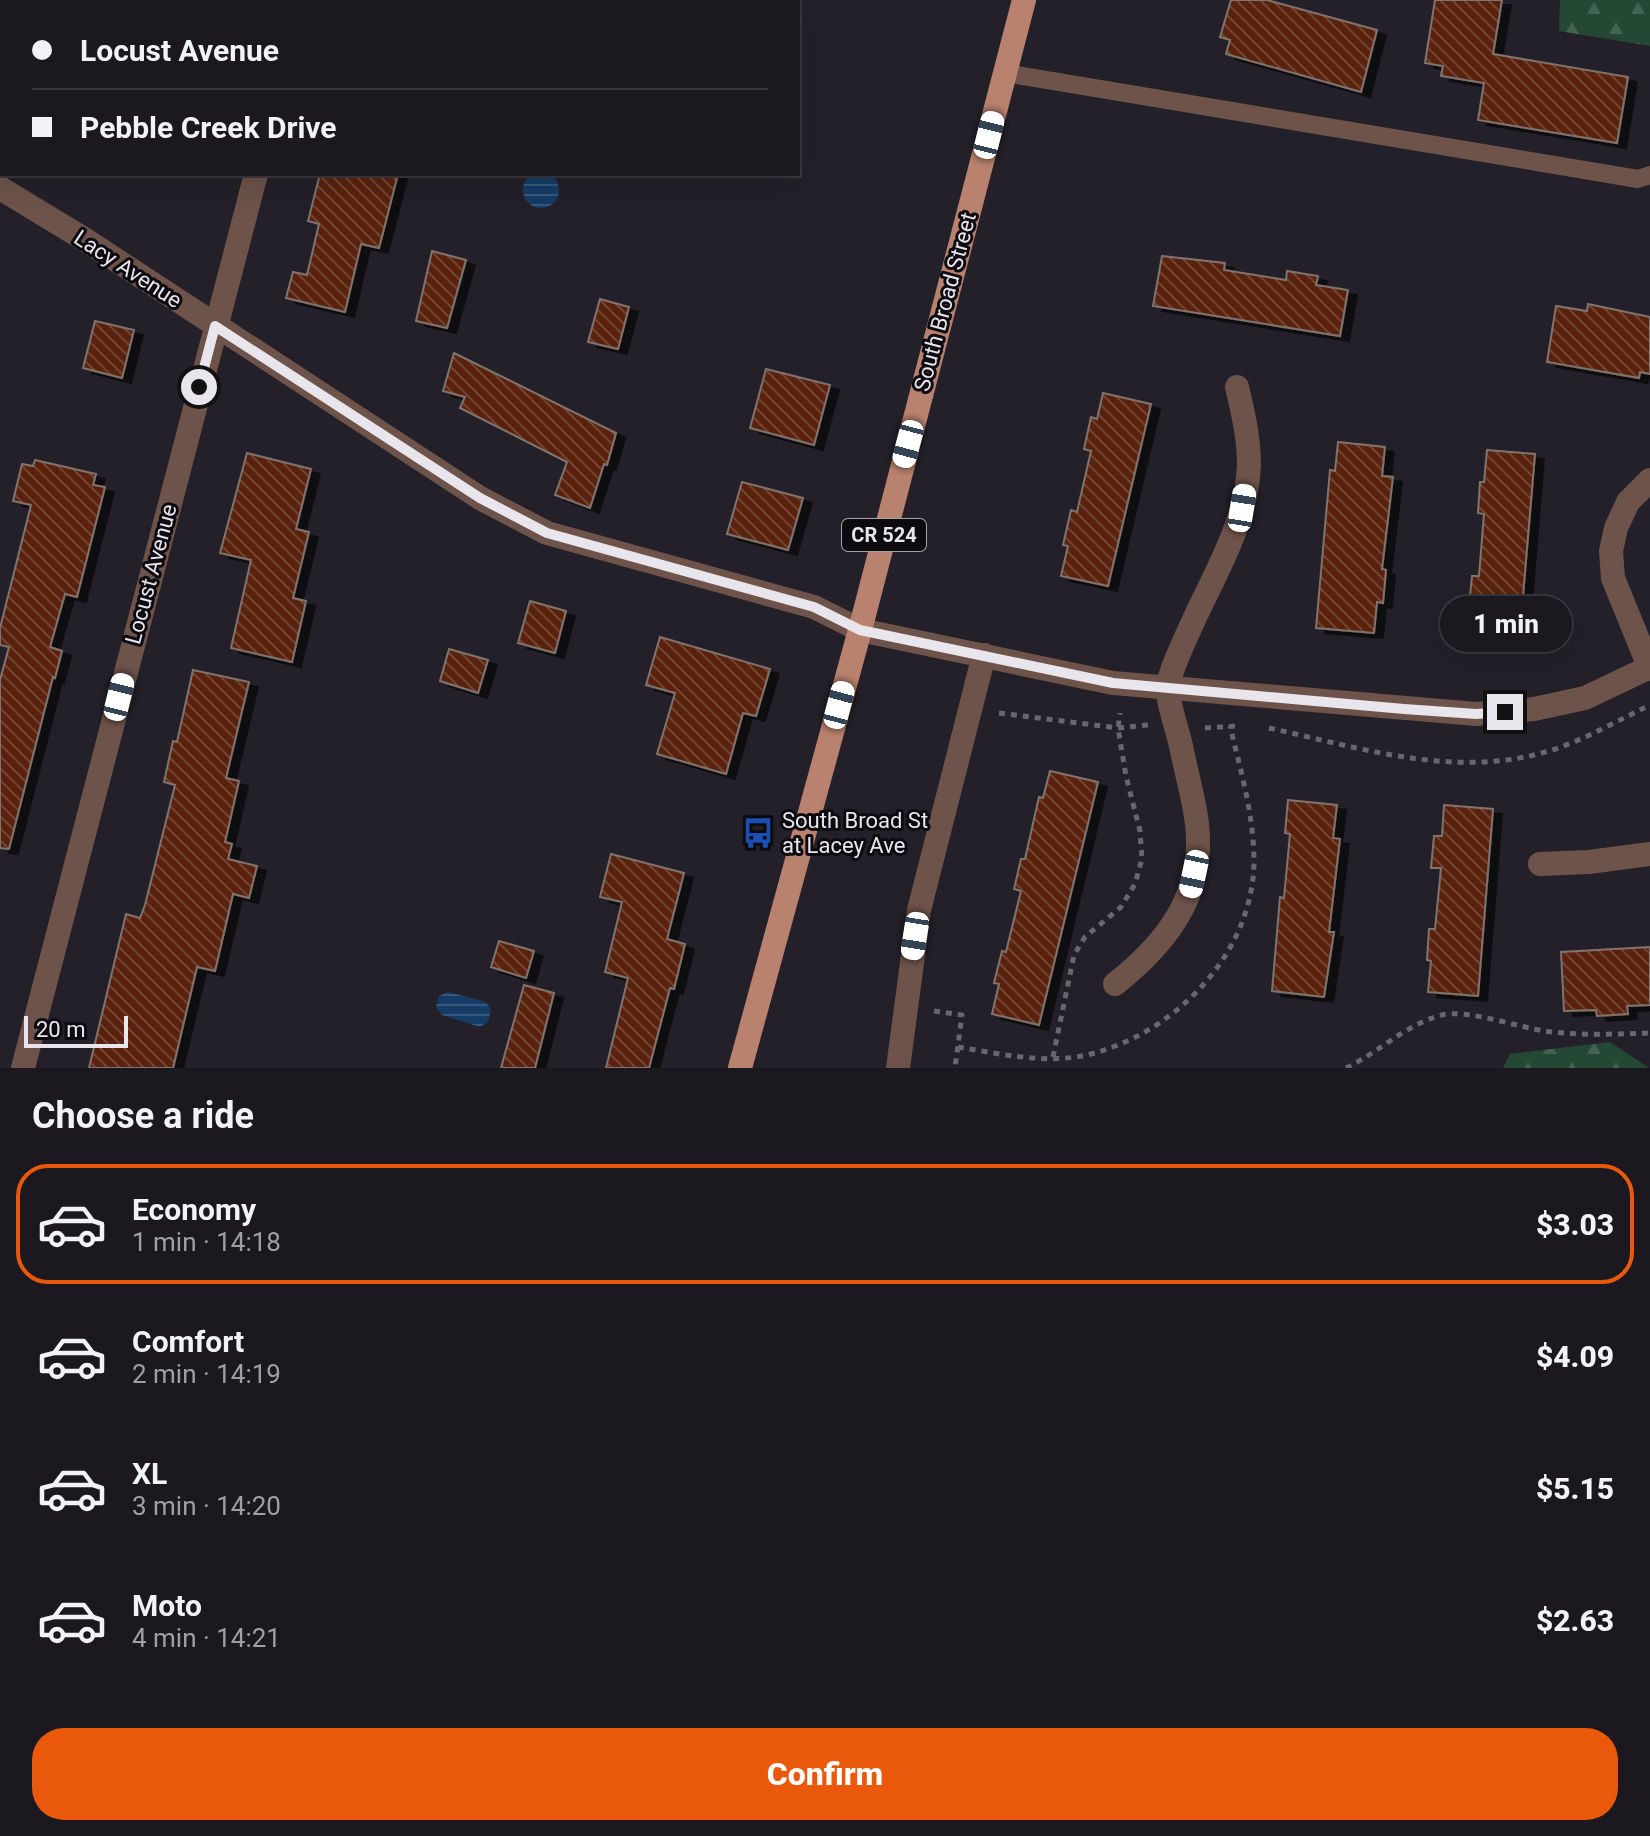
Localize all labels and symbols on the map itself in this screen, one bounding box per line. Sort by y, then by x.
car [972,109,1006,161]
street label: South Broad Street [909,210,981,394]
street label: Lacy Avenue [70,225,186,313]
route start [181,369,217,405]
car [890,418,926,470]
car [1226,482,1258,534]
street label: Locust Avenue [120,501,182,647]
road number: CR 524 [842,519,926,551]
callout: 1 min [1439,596,1571,652]
car [102,671,136,723]
car [821,679,857,731]
route end [1487,694,1523,730]
place label: South Broad St at Lacey Ave [782,808,928,858]
bus stop icon: South Broad St at Lacey Ave [741,816,775,850]
car [1177,848,1211,900]
car [899,910,931,962]
scale bar [24,1012,128,1048]

